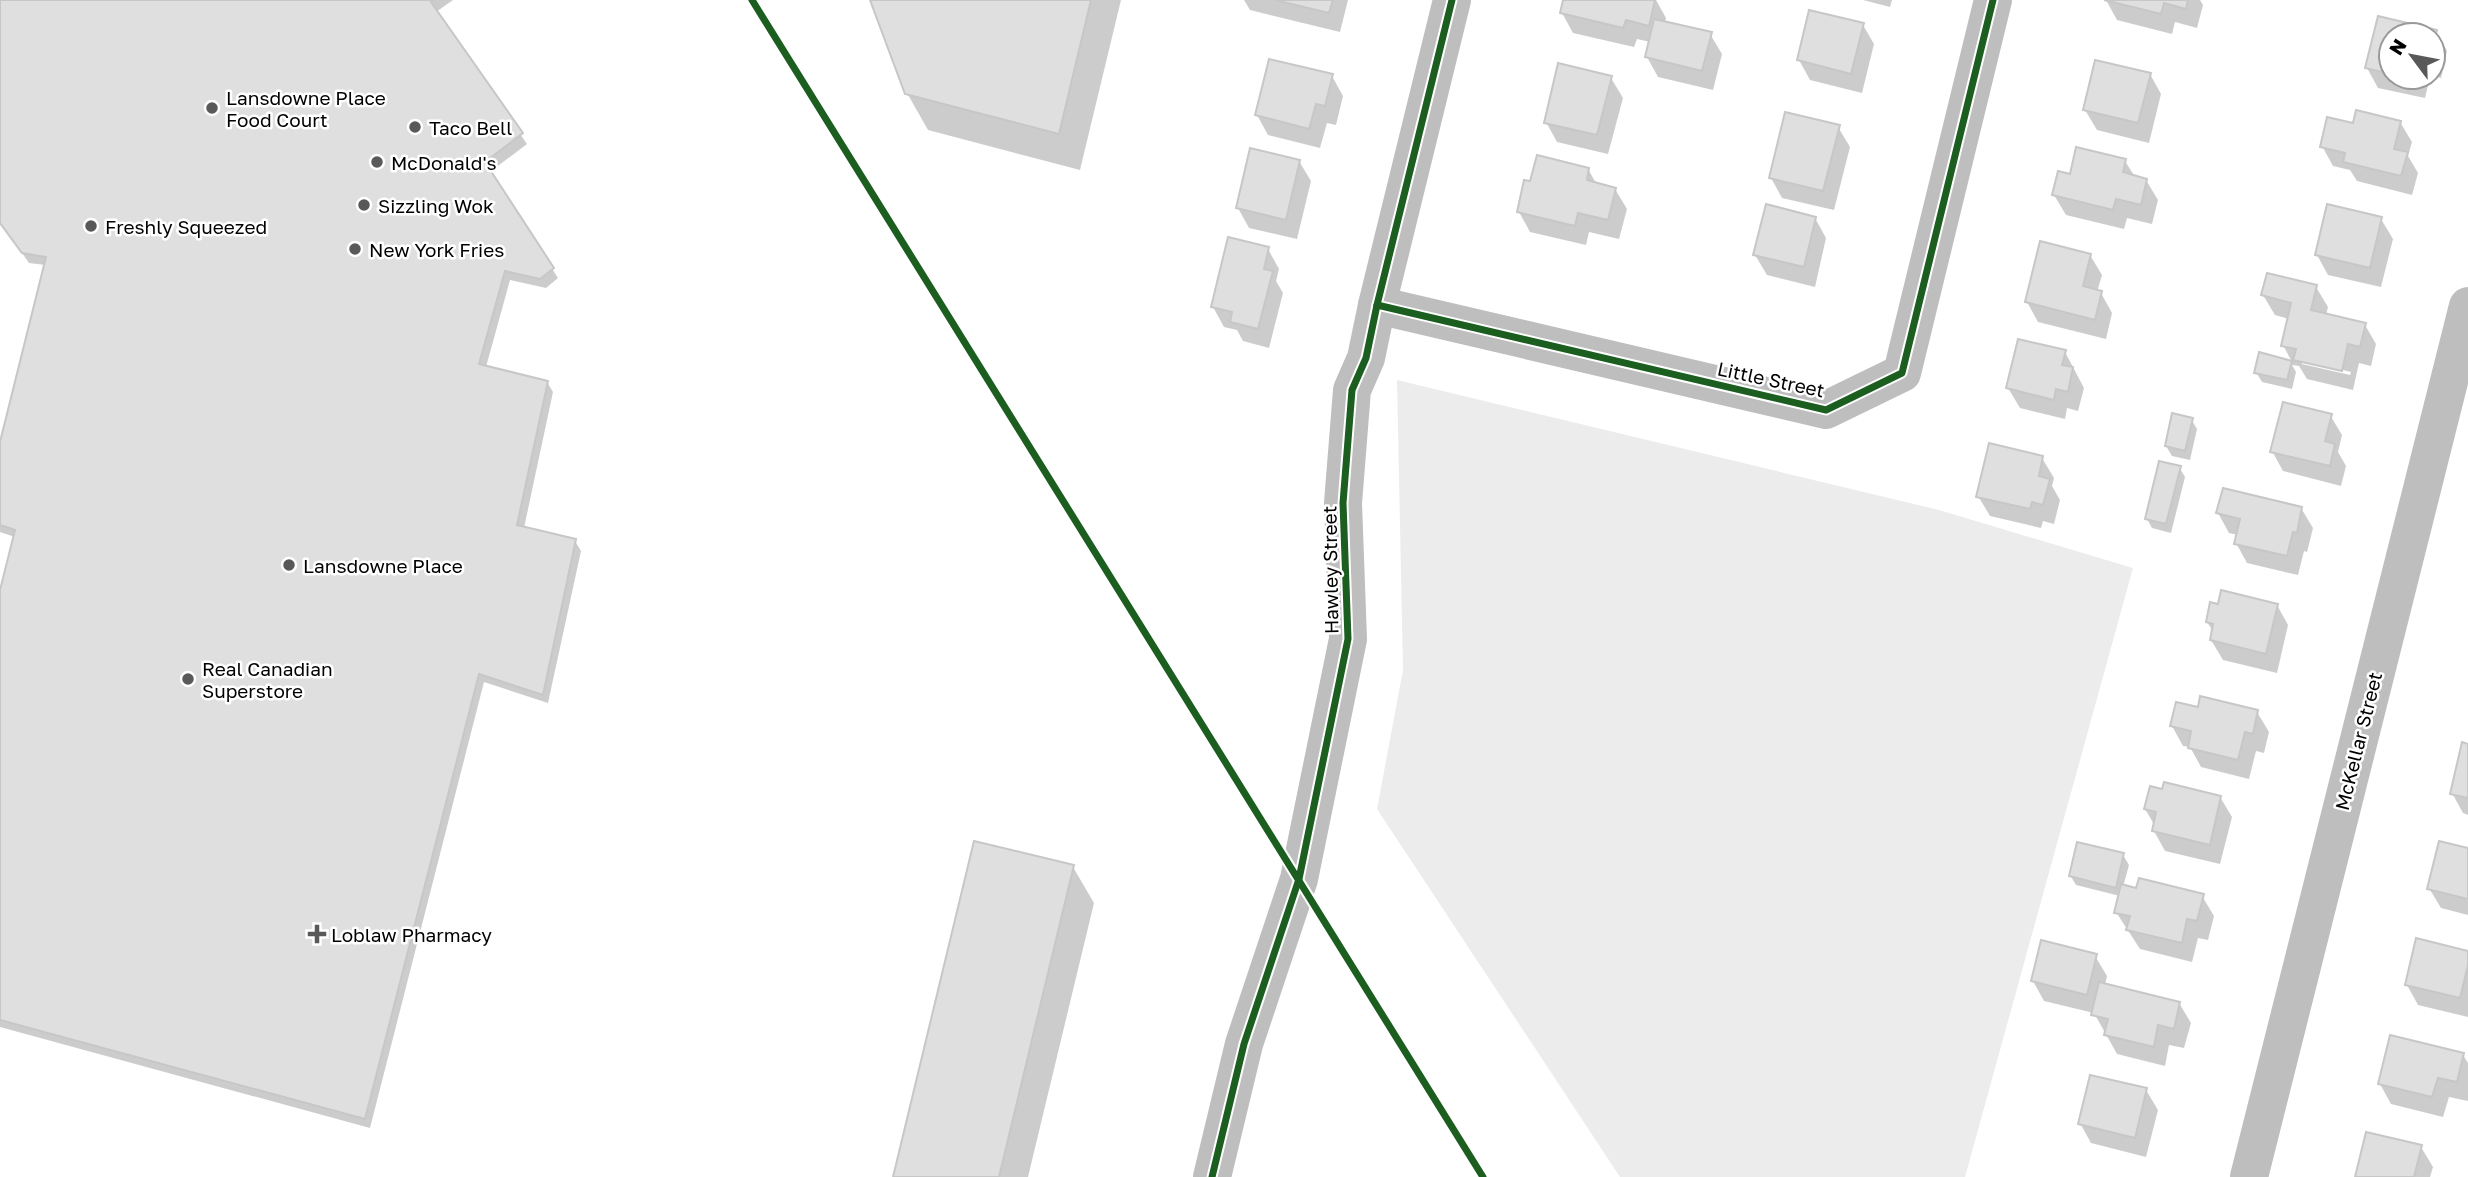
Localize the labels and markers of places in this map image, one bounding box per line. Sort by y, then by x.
place label: Lansdowne Place Food Court [226,86,386,131]
marker: Lansdowne Place Food Court [204,100,220,116]
place label: Taco Bell [429,116,512,139]
marker: Taco Bell [407,119,423,135]
place label: McDonald's [391,151,497,174]
marker: McDonald's [369,154,385,170]
place label: Sizzling Wok [378,194,494,217]
marker: Sizzling Wok [356,197,372,213]
place label: Freshly Squeezed [105,215,267,238]
marker: Freshly Squeezed [83,218,99,234]
place label: New York Fries [369,238,504,261]
marker: New York Fries [347,241,363,257]
place label: Lansdowne Place [303,554,463,577]
marker: Lansdowne Place [281,557,297,573]
place label: Real Canadian Superstore [202,657,333,702]
marker: Real Canadian Superstore [180,671,196,687]
place label: Loblaw Pharmacy [331,923,492,946]
marker: Loblaw Pharmacy [309,926,325,942]

